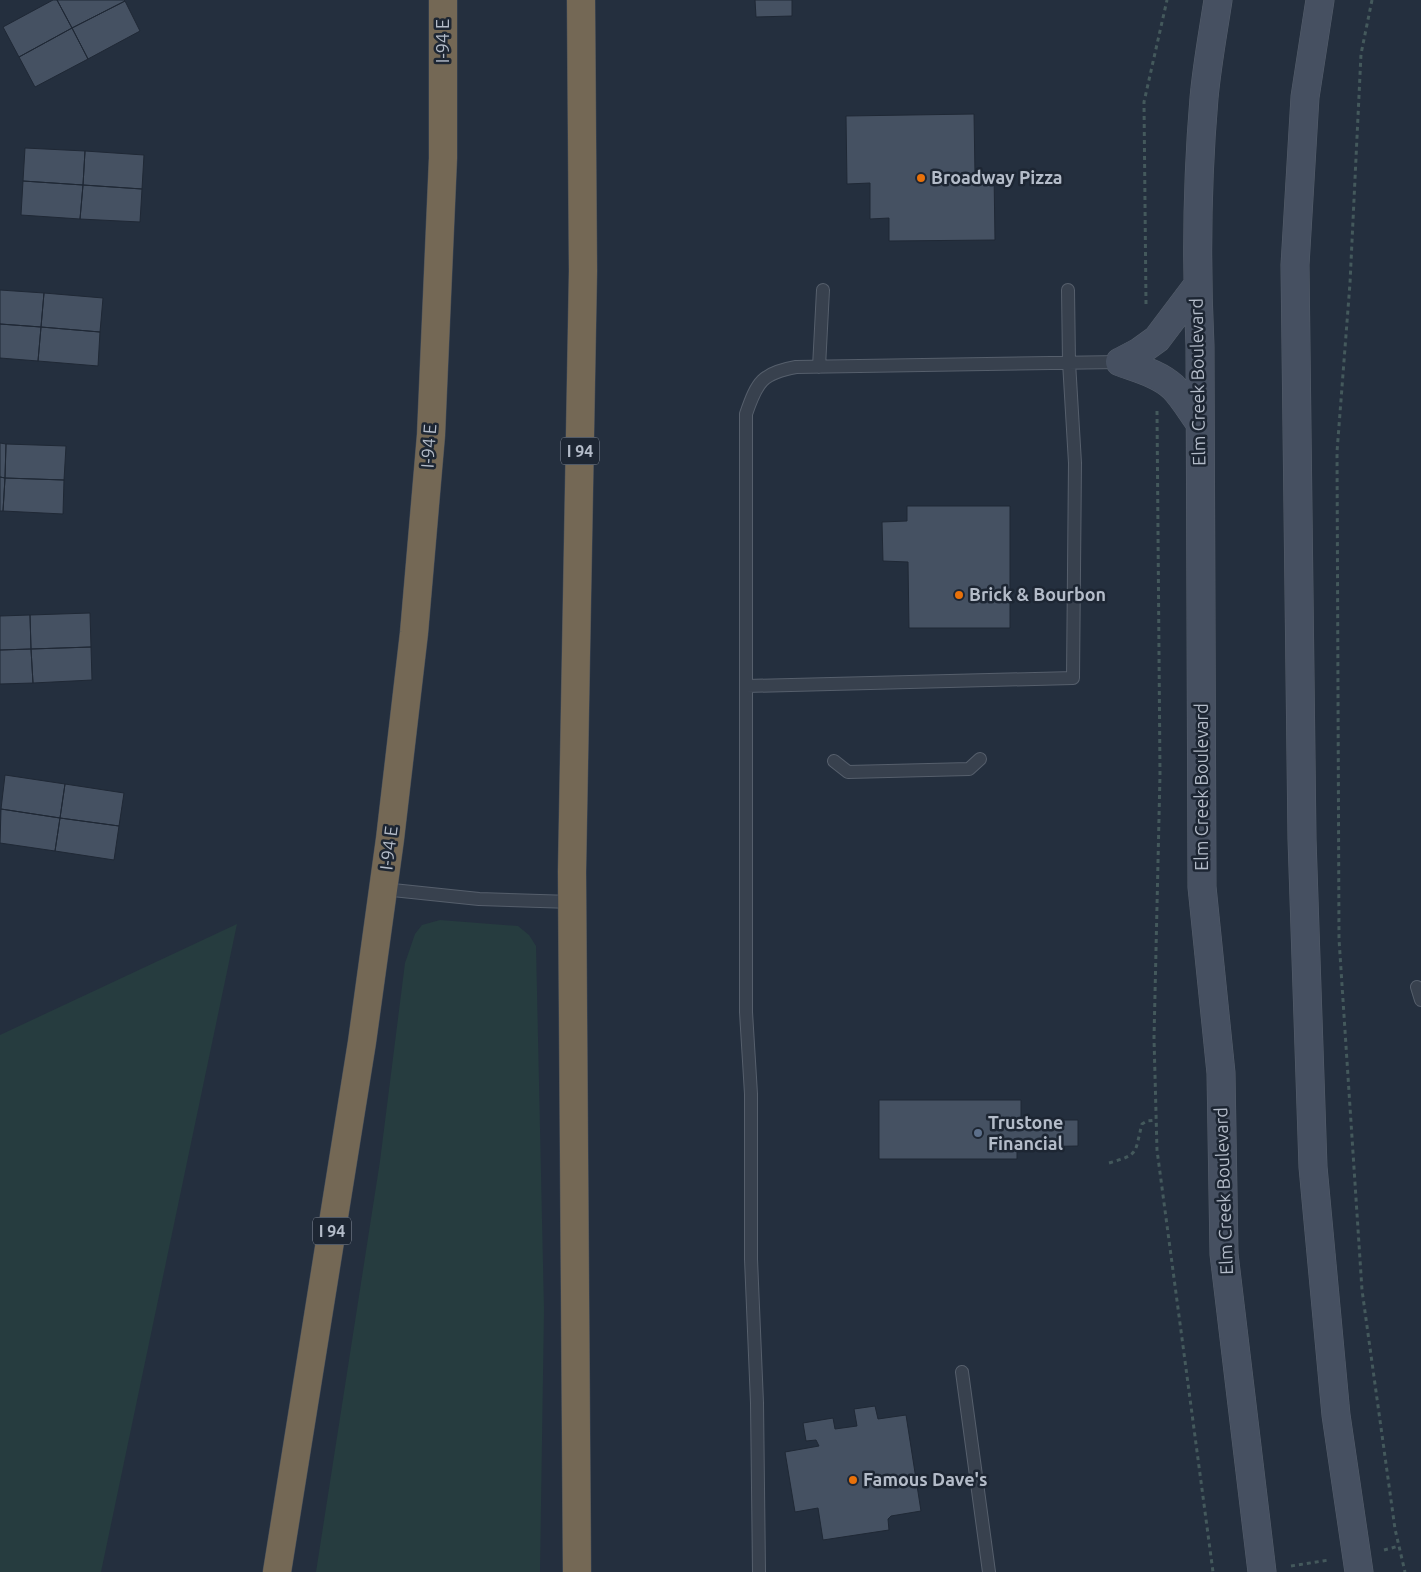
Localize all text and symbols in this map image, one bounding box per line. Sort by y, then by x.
street label: I-94 E [432,19,452,63]
place label: Broadway Pizza [931,167,1063,187]
marker: Broadway Pizza [915,172,927,184]
street label: Elm Creek Boulevard [1186,298,1208,466]
street label: I-94 E [416,423,440,469]
road number: I 94 [561,438,599,464]
place label: Brick & Bourbon [969,584,1106,604]
marker: Brick & Bourbon [953,589,965,601]
street label: Elm Creek Boulevard [1191,703,1211,871]
street label: I-94 E [375,825,401,871]
street label: Elm Creek Boulevard [1210,1107,1236,1275]
place label: Trustone Financial [988,1112,1064,1153]
marker: Trustone Financial [972,1127,984,1139]
road number: I 94 [313,1218,351,1244]
place label: Famous Dave's [863,1469,987,1489]
marker: Famous Dave's [847,1474,859,1486]

